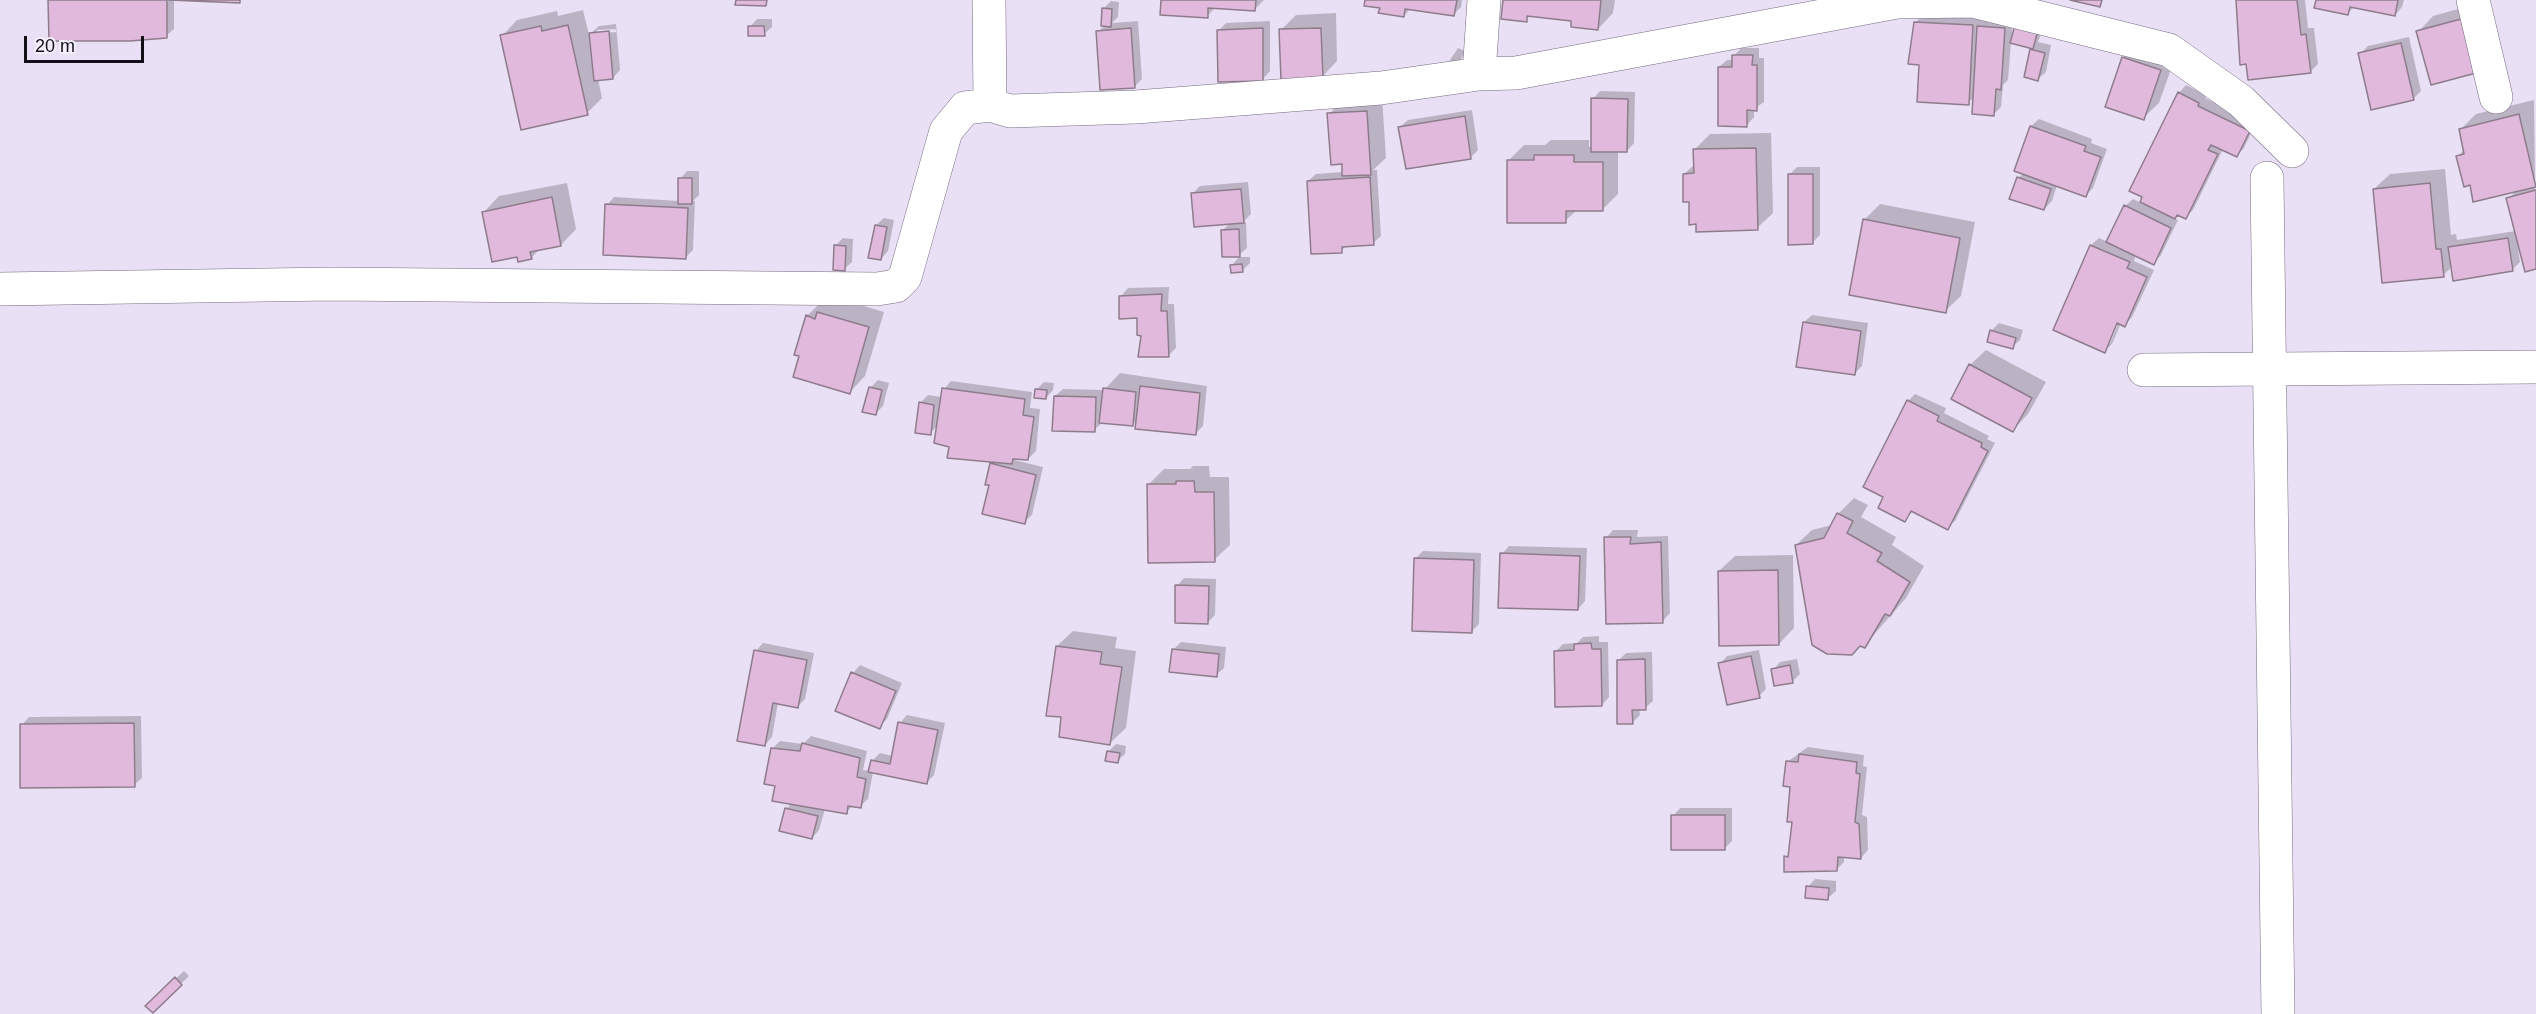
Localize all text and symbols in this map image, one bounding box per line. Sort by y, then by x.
scale bar [27,24,147,62]
text: 20 m [35,36,75,56]

